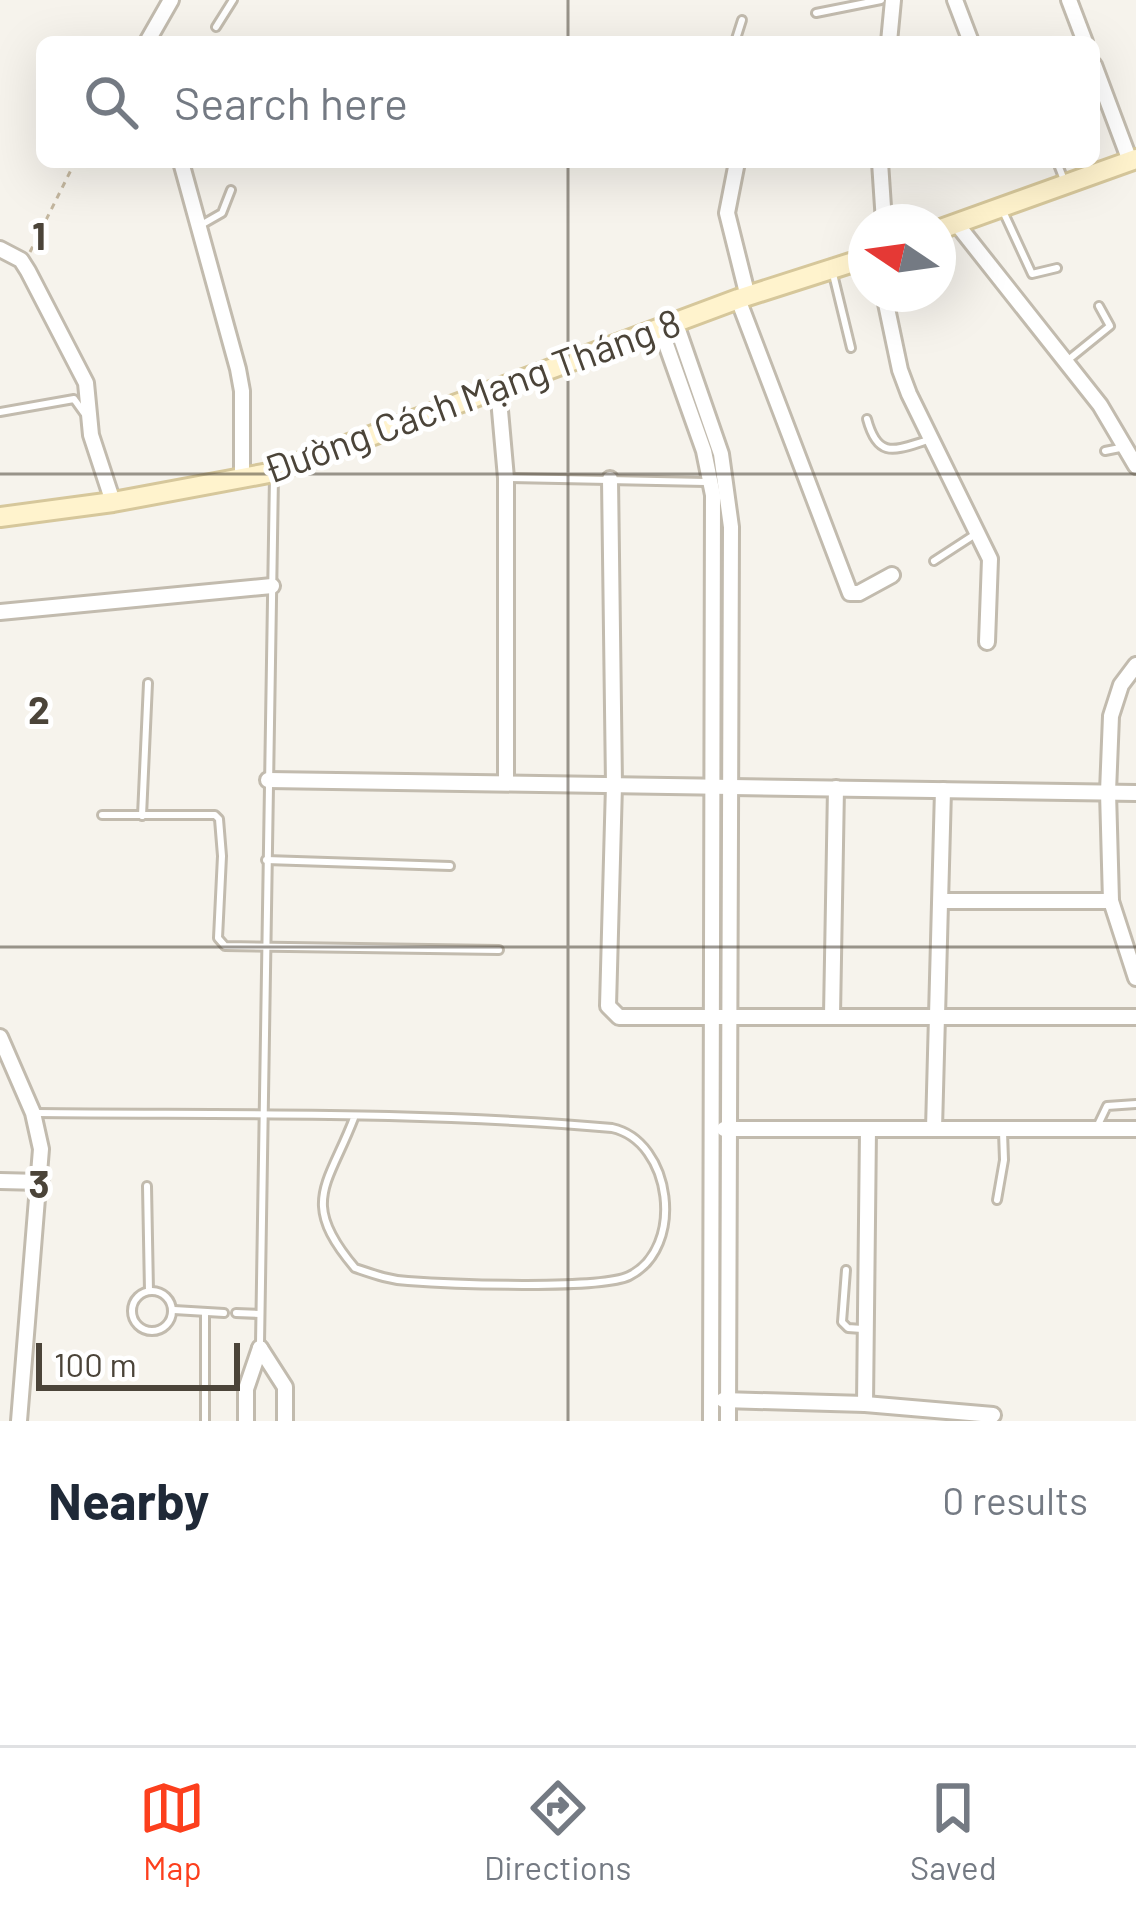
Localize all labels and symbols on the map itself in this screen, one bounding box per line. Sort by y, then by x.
north arrow [848,204,956,312]
text: 1 [32,211,46,258]
street label: Đường Cách Mạng Tháng 8 [257,297,686,492]
text: 2 [28,685,50,732]
text: 3 [28,1159,50,1206]
scale bar [36,1337,240,1390]

